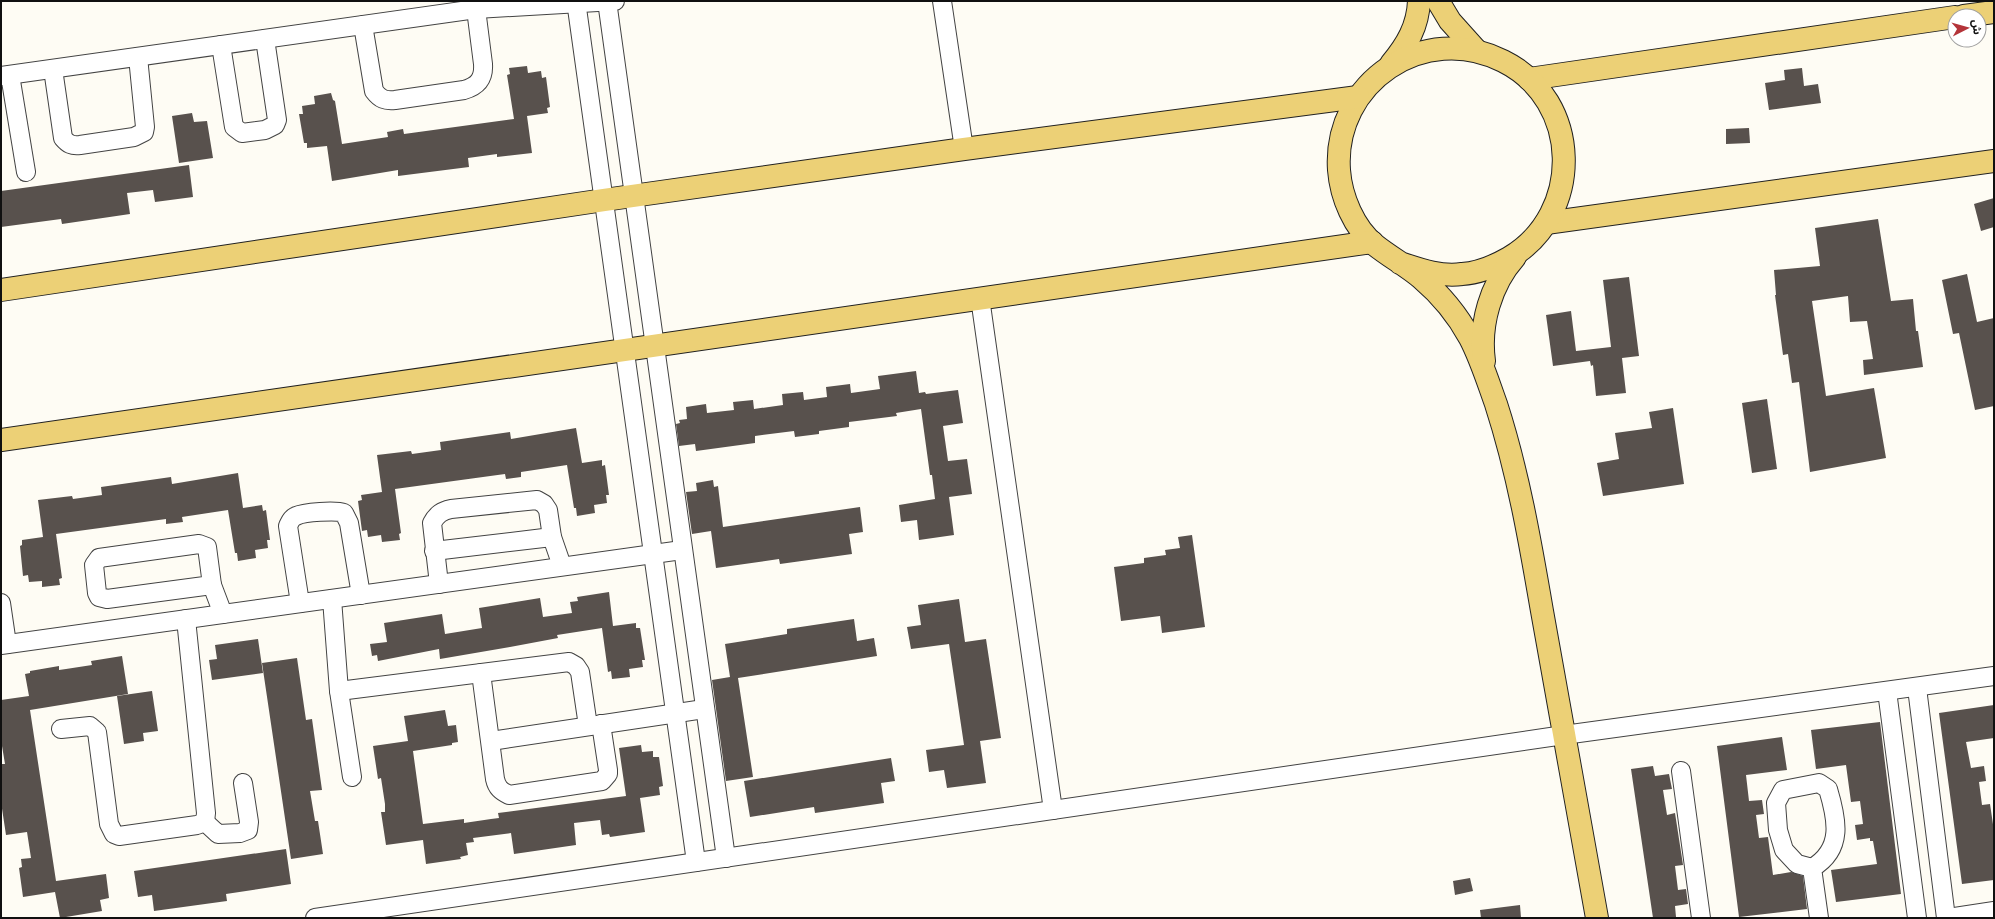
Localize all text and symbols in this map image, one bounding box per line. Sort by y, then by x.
north arrow [1947,8,1987,48]
text: ش [1969,19,1984,35]

